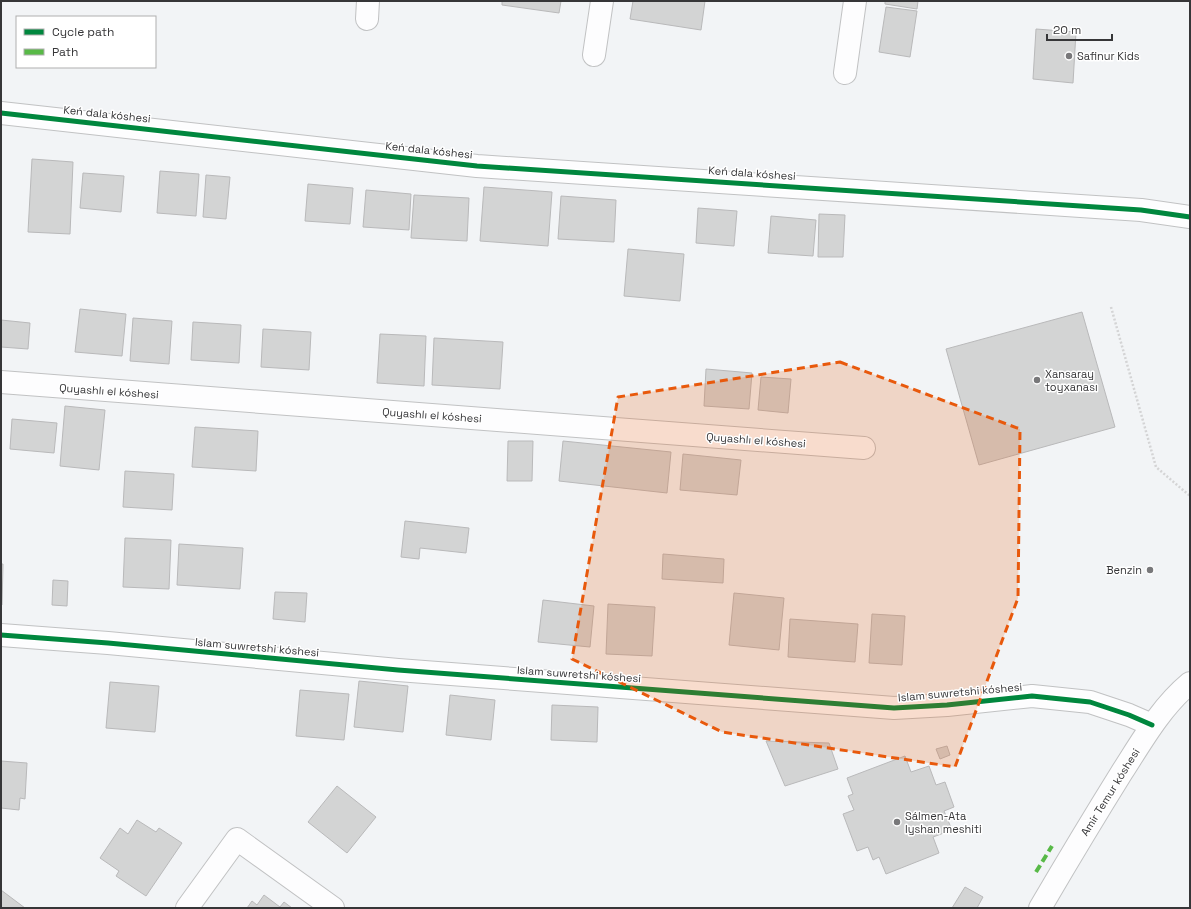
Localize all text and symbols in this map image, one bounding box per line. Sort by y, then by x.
legend [16,16,156,68]
scale bar [1047,16,1112,42]
text: 20 m [1053,22,1081,38]
text: Cycle path [52,24,114,40]
text: Path [52,44,78,60]
place label: Safinur Kids [1077,49,1140,63]
marker: Safinur Kids [1064,51,1074,61]
street label: Keń dala kóshesi [63,102,152,126]
street label: Keń dala kóshesi [385,138,474,162]
street label: Keń dala kóshesi [708,163,797,183]
place label: Xansaray toyxanası [1045,367,1098,394]
marker: Xansaray toyxanası [1032,375,1042,385]
street label: Quyashlı el kóshesi [59,381,160,401]
street label: Quyashlı el kóshesi [382,405,483,425]
street label: Quyashlı el kóshesi [706,430,807,450]
place label: Benzin [1106,563,1142,577]
marker: Benzin [1145,565,1155,575]
street label: Islam suwretshi kóshesi [194,635,320,659]
street label: Islam suwretshi kóshesi [516,663,642,685]
street label: Islam suwretshi kóshesi [897,680,1023,704]
street label: Amir Temur kóshesi [1077,745,1143,838]
place label: Sálmen-Ata Iyshan meshiti [905,809,982,836]
marker: Sálmen-Ata Iyshan meshiti [892,817,902,827]

